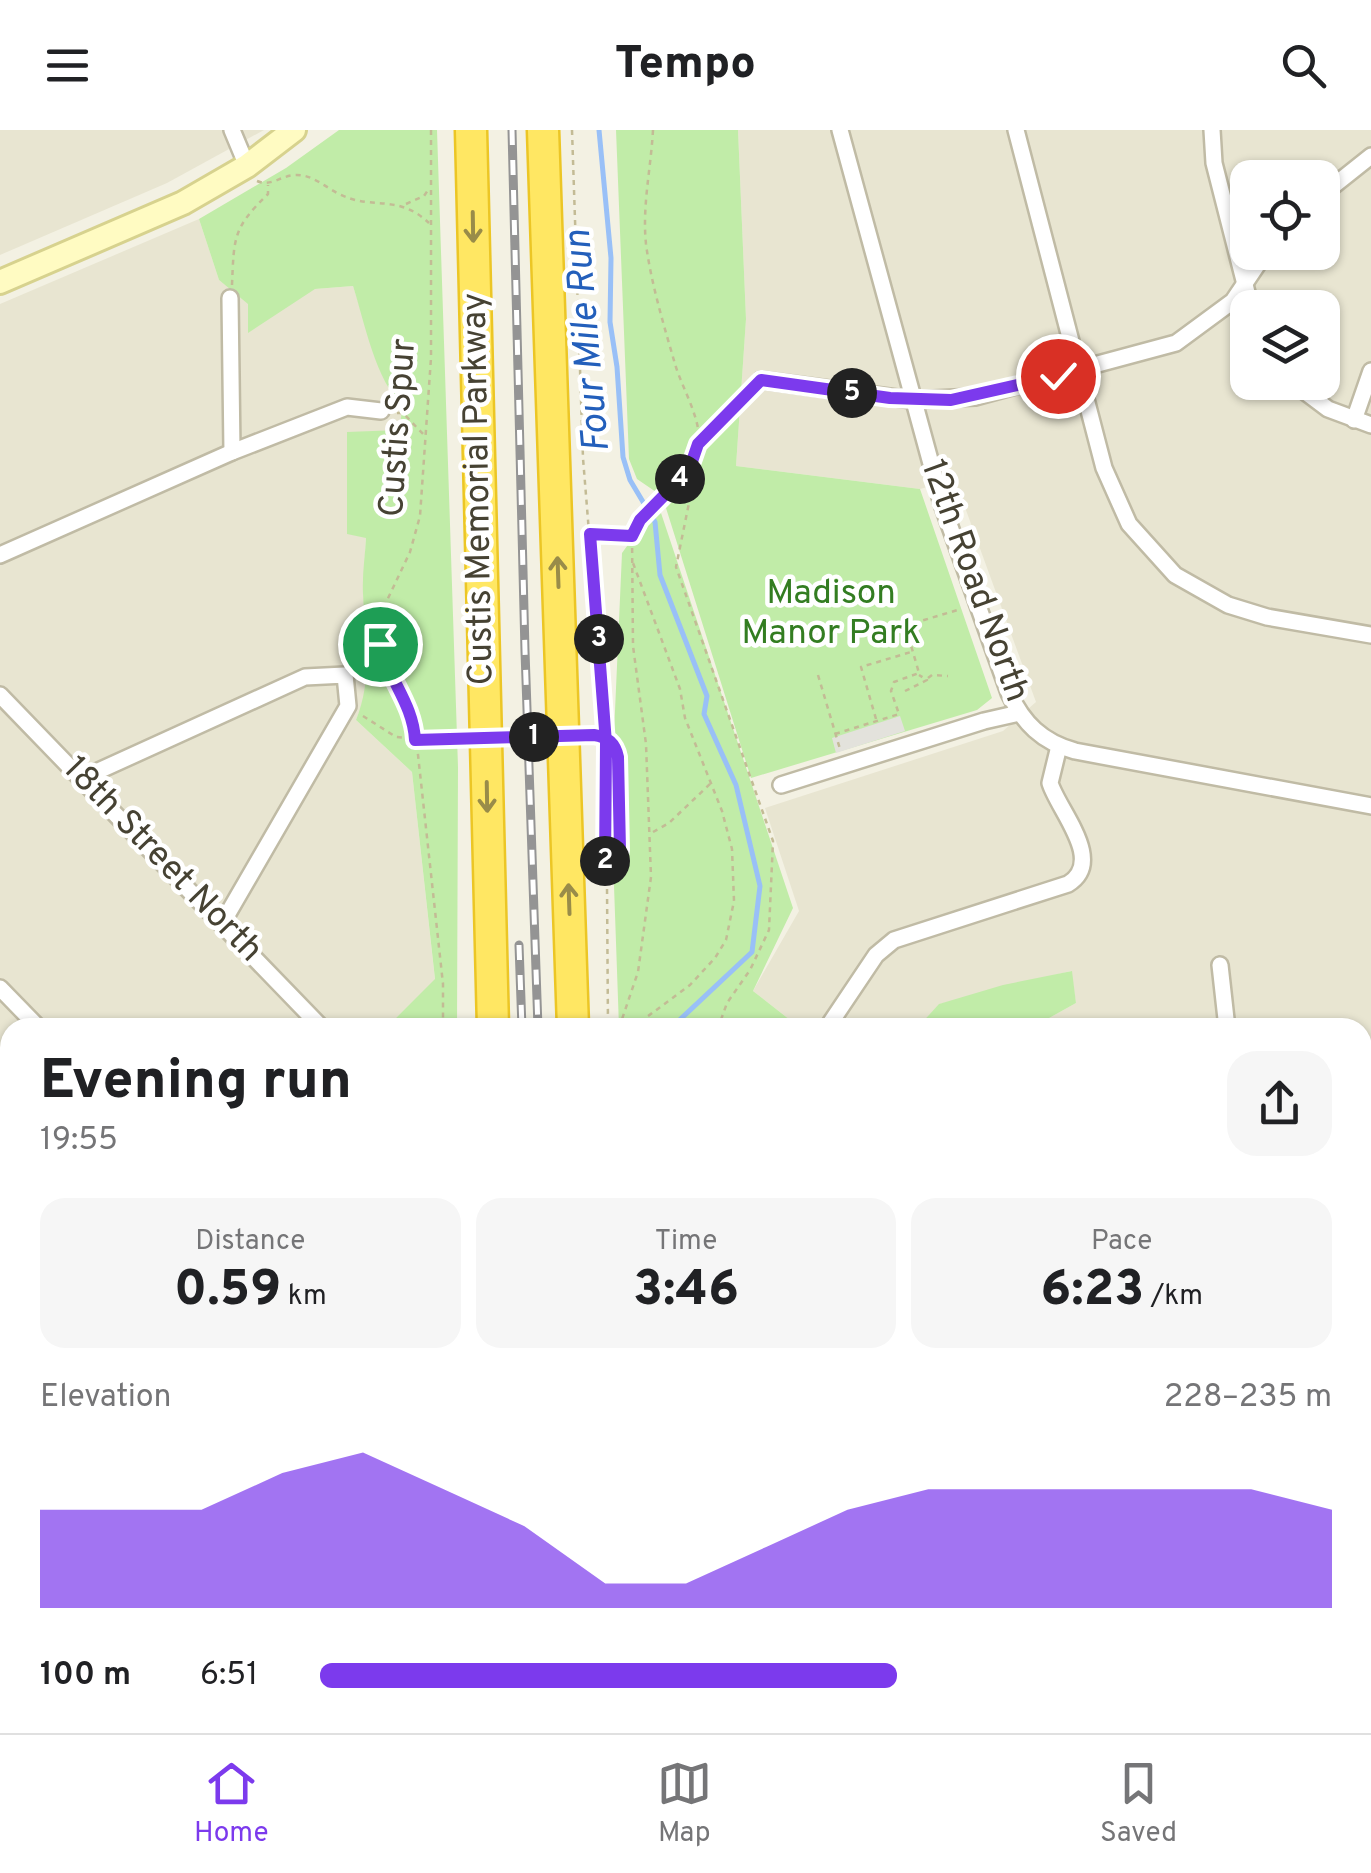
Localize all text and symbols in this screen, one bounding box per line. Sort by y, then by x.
text: Tempo [615,37,756,94]
icon: menu [40,38,95,93]
icon: search [1276,38,1331,93]
map controls [1230,160,1340,400]
button: locate [1230,160,1340,270]
one-way arrow [464,210,482,243]
water label: Four Mile Run [555,227,623,454]
button: layers [1230,290,1340,400]
street label: Custis Memorial Parkway [454,292,504,686]
pin [1016,334,1101,419]
street label: Custis Spur [371,337,427,519]
icon: check [1031,349,1086,404]
pin: 5 [827,368,877,418]
text: 5 [843,375,861,411]
pin: 4 [655,454,705,504]
street label: 12th Road North [910,454,1038,708]
text: 4 [671,461,689,497]
one-way arrow [549,557,568,589]
park label: Madison Manor Park [741,572,921,656]
pin [338,602,423,687]
pin: 3 [574,614,624,664]
icon: arrive [353,617,408,672]
text: 3 [591,621,607,657]
pin: 1 [509,712,559,762]
text: 1 [528,719,540,755]
street label: 18th Street North [53,748,271,972]
one-way arrow [478,781,497,813]
pin: 2 [580,836,630,886]
text: 2 [596,843,614,879]
one-way arrow [559,883,578,915]
text: Evening run [40,1048,352,1118]
button: share [1227,1051,1332,1156]
text: 19:55 [40,1121,118,1161]
text: Distance [195,1224,305,1260]
text: Time [655,1224,717,1260]
text: Pace [1091,1224,1152,1260]
text: 0.59 [174,1260,281,1323]
text: 3:46 [633,1260,739,1323]
text: 6:23 [1040,1260,1144,1323]
text: km [281,1279,327,1315]
text: /km [1144,1279,1203,1315]
text: Elevation [40,1378,172,1418]
text: 228–235 m [1164,1378,1332,1418]
text: 100 m [40,1656,131,1696]
text: 6:51 [200,1656,258,1696]
tab: Home [194,1756,268,1852]
tab: Map [657,1756,712,1852]
tab: Saved [1100,1756,1177,1852]

